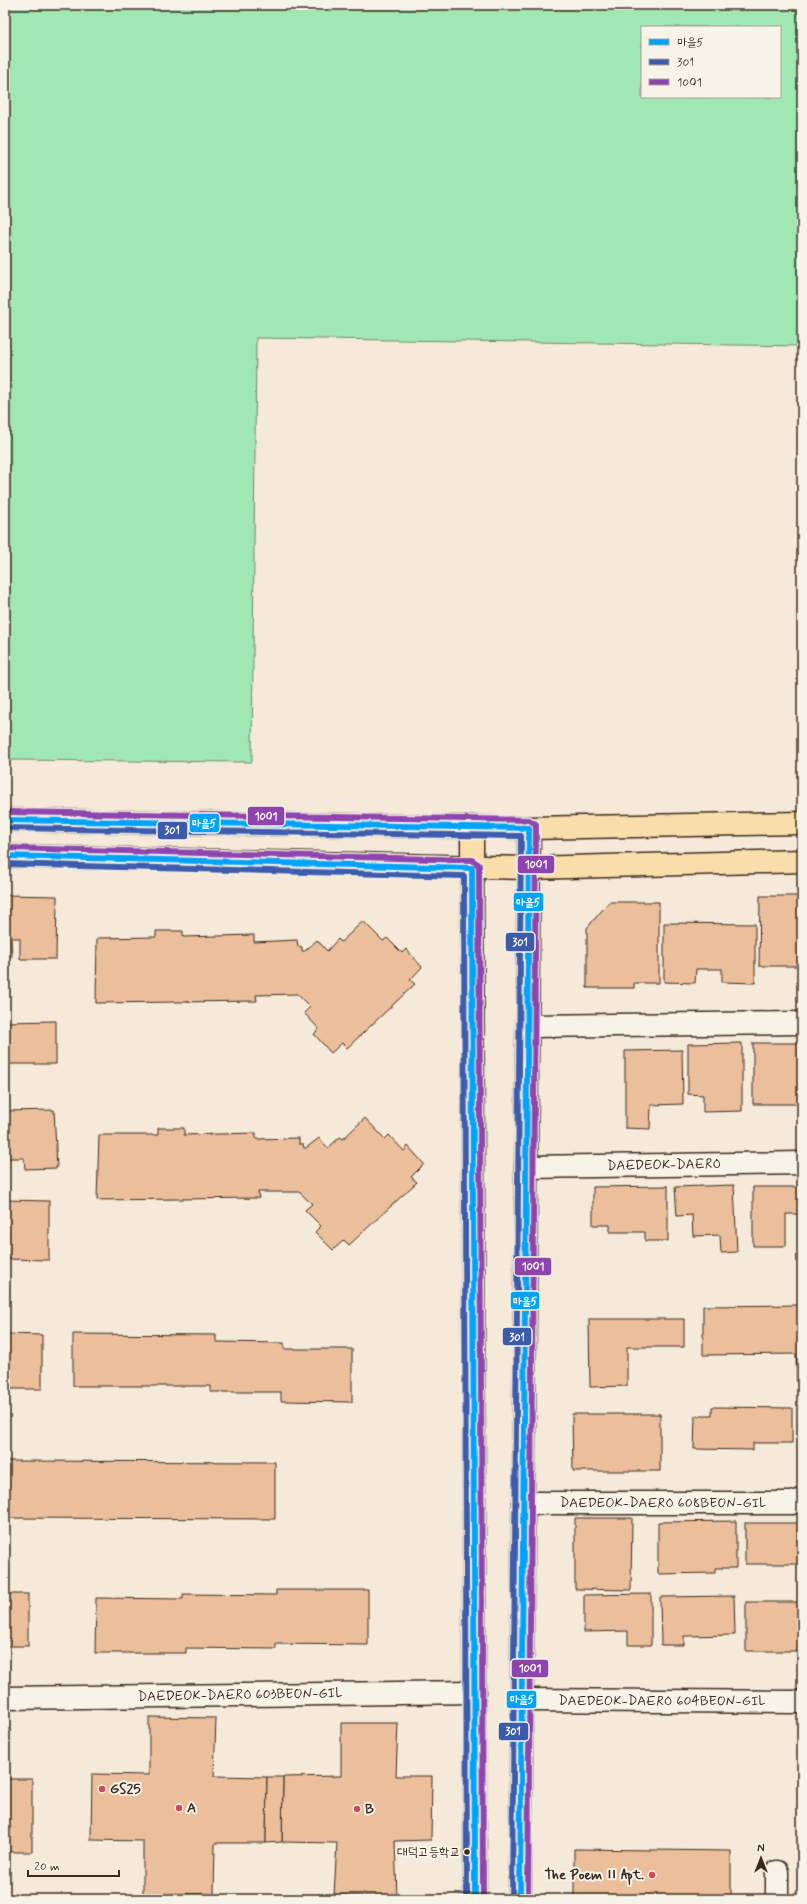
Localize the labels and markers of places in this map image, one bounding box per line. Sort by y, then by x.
place label: GS25 [110,1780,141,1798]
marker: GS25 [97,1784,107,1794]
place label: A [187,1799,196,1817]
place label: B [365,1800,374,1818]
marker: A [174,1803,184,1813]
marker: B [352,1804,362,1814]
place label: 대덕고등학교 [397,1844,460,1861]
marker: 대덕고등학교 [462,1847,472,1857]
place label: The Poem Ⅱ Apt. [545,1866,644,1886]
marker: The Poem Ⅱ Apt. [647,1870,657,1880]

